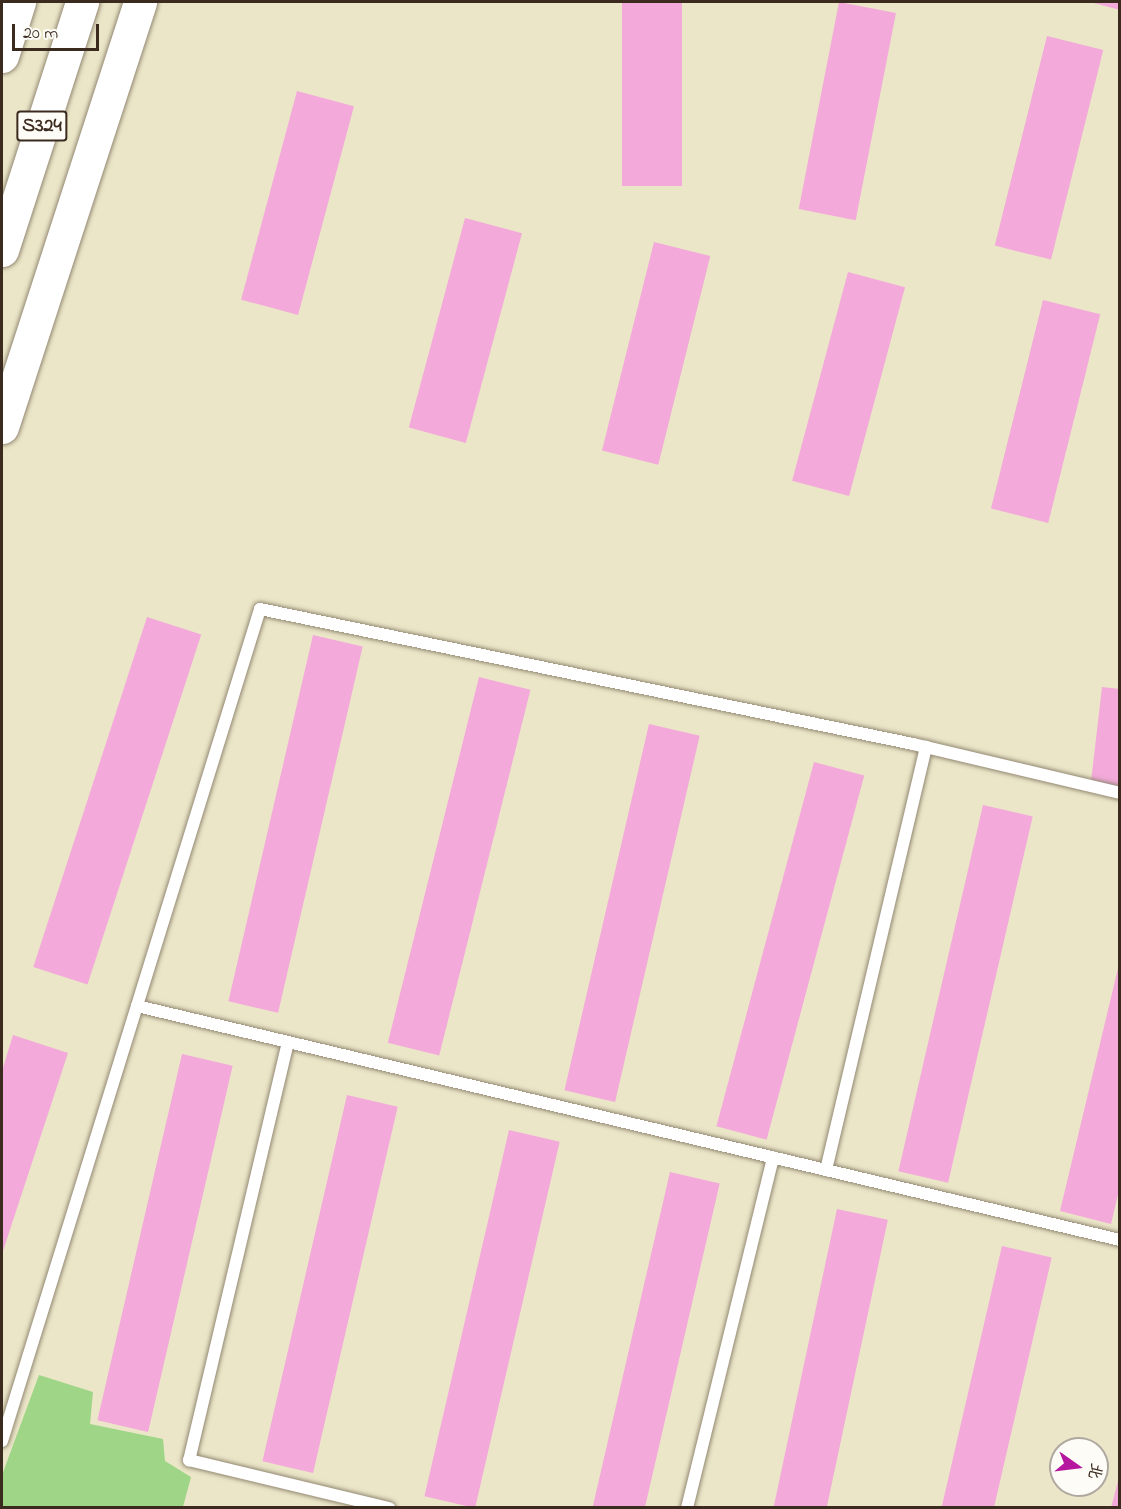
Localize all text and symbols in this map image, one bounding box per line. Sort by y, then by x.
scale bar [15,12,102,50]
text: 20 m [23,21,58,47]
road number: S324 [15,109,69,143]
north arrow [1049,1437,1109,1497]
text: 北 [1081,1460,1108,1482]

